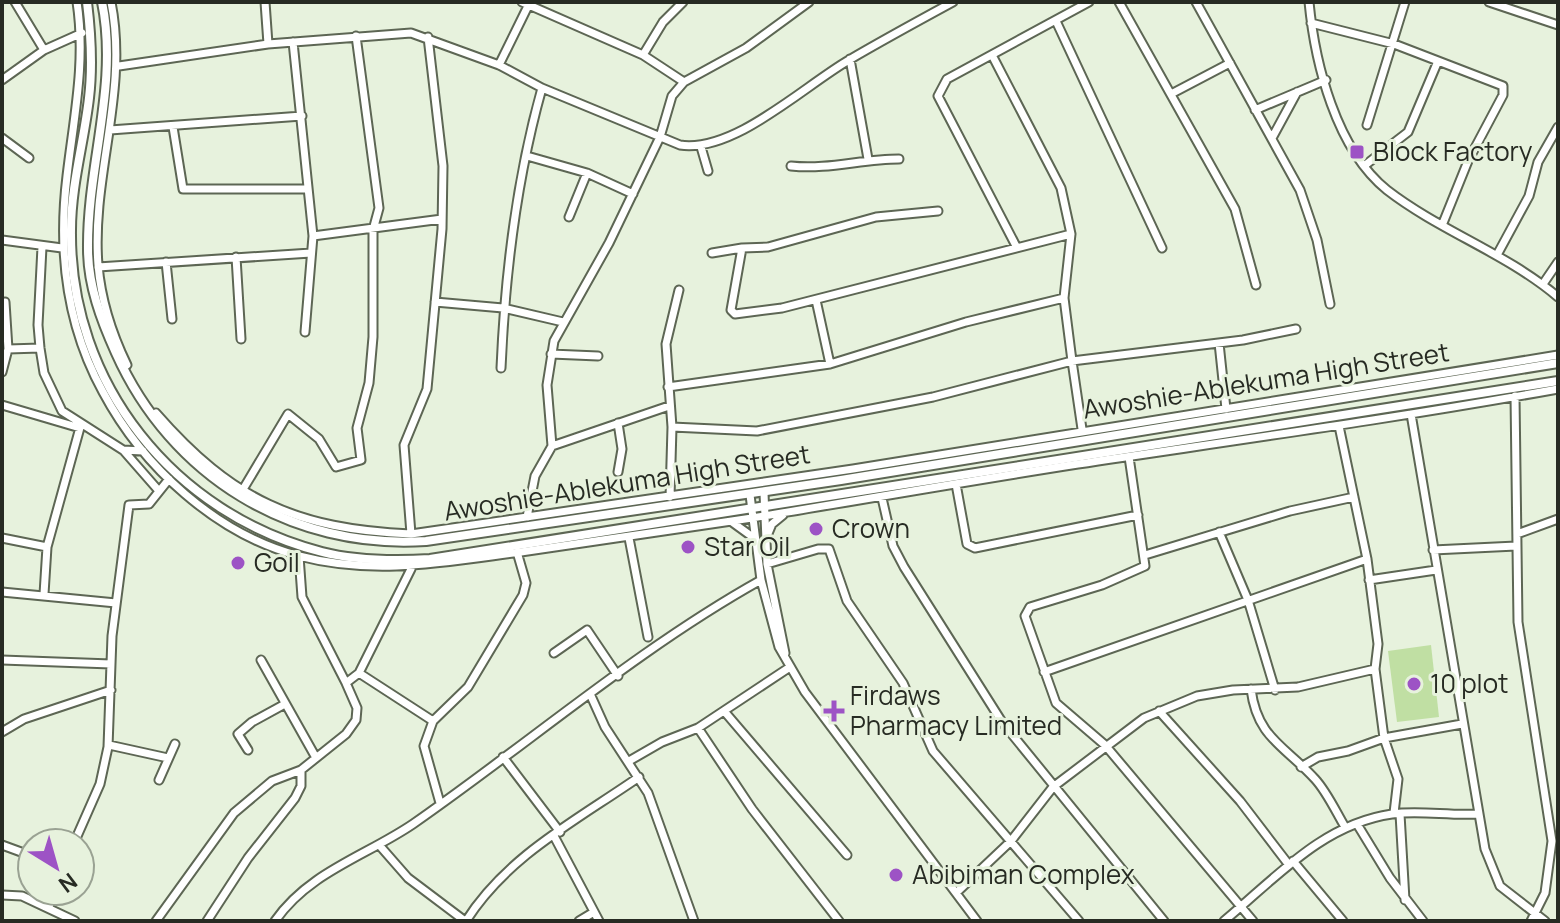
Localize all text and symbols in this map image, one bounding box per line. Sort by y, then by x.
place label: Block Factory [1373,133,1533,169]
marker: Block Factory [1348,143,1366,161]
street label: Awoshie-Ablekuma High Street [1080,333,1452,427]
street label: Awoshie-Ablekuma High Street [441,435,813,529]
place label: Crown [832,510,910,546]
marker: Crown [807,520,825,538]
place label: Star Oil [704,528,790,564]
marker: Star Oil [679,538,697,556]
place label: Goil [254,544,300,580]
marker: Goil [229,554,247,572]
place label: 10 plot [1430,665,1508,701]
marker: 10 plot [1405,675,1423,693]
place label: Firdaws Pharmacy Limited [850,677,1062,743]
marker: Firdaws Pharmacy Limited [825,702,843,720]
north arrow [16,827,96,907]
place label: Abibiman Complex [912,856,1135,892]
text: N [53,866,83,900]
marker: Abibiman Complex [887,866,905,884]

